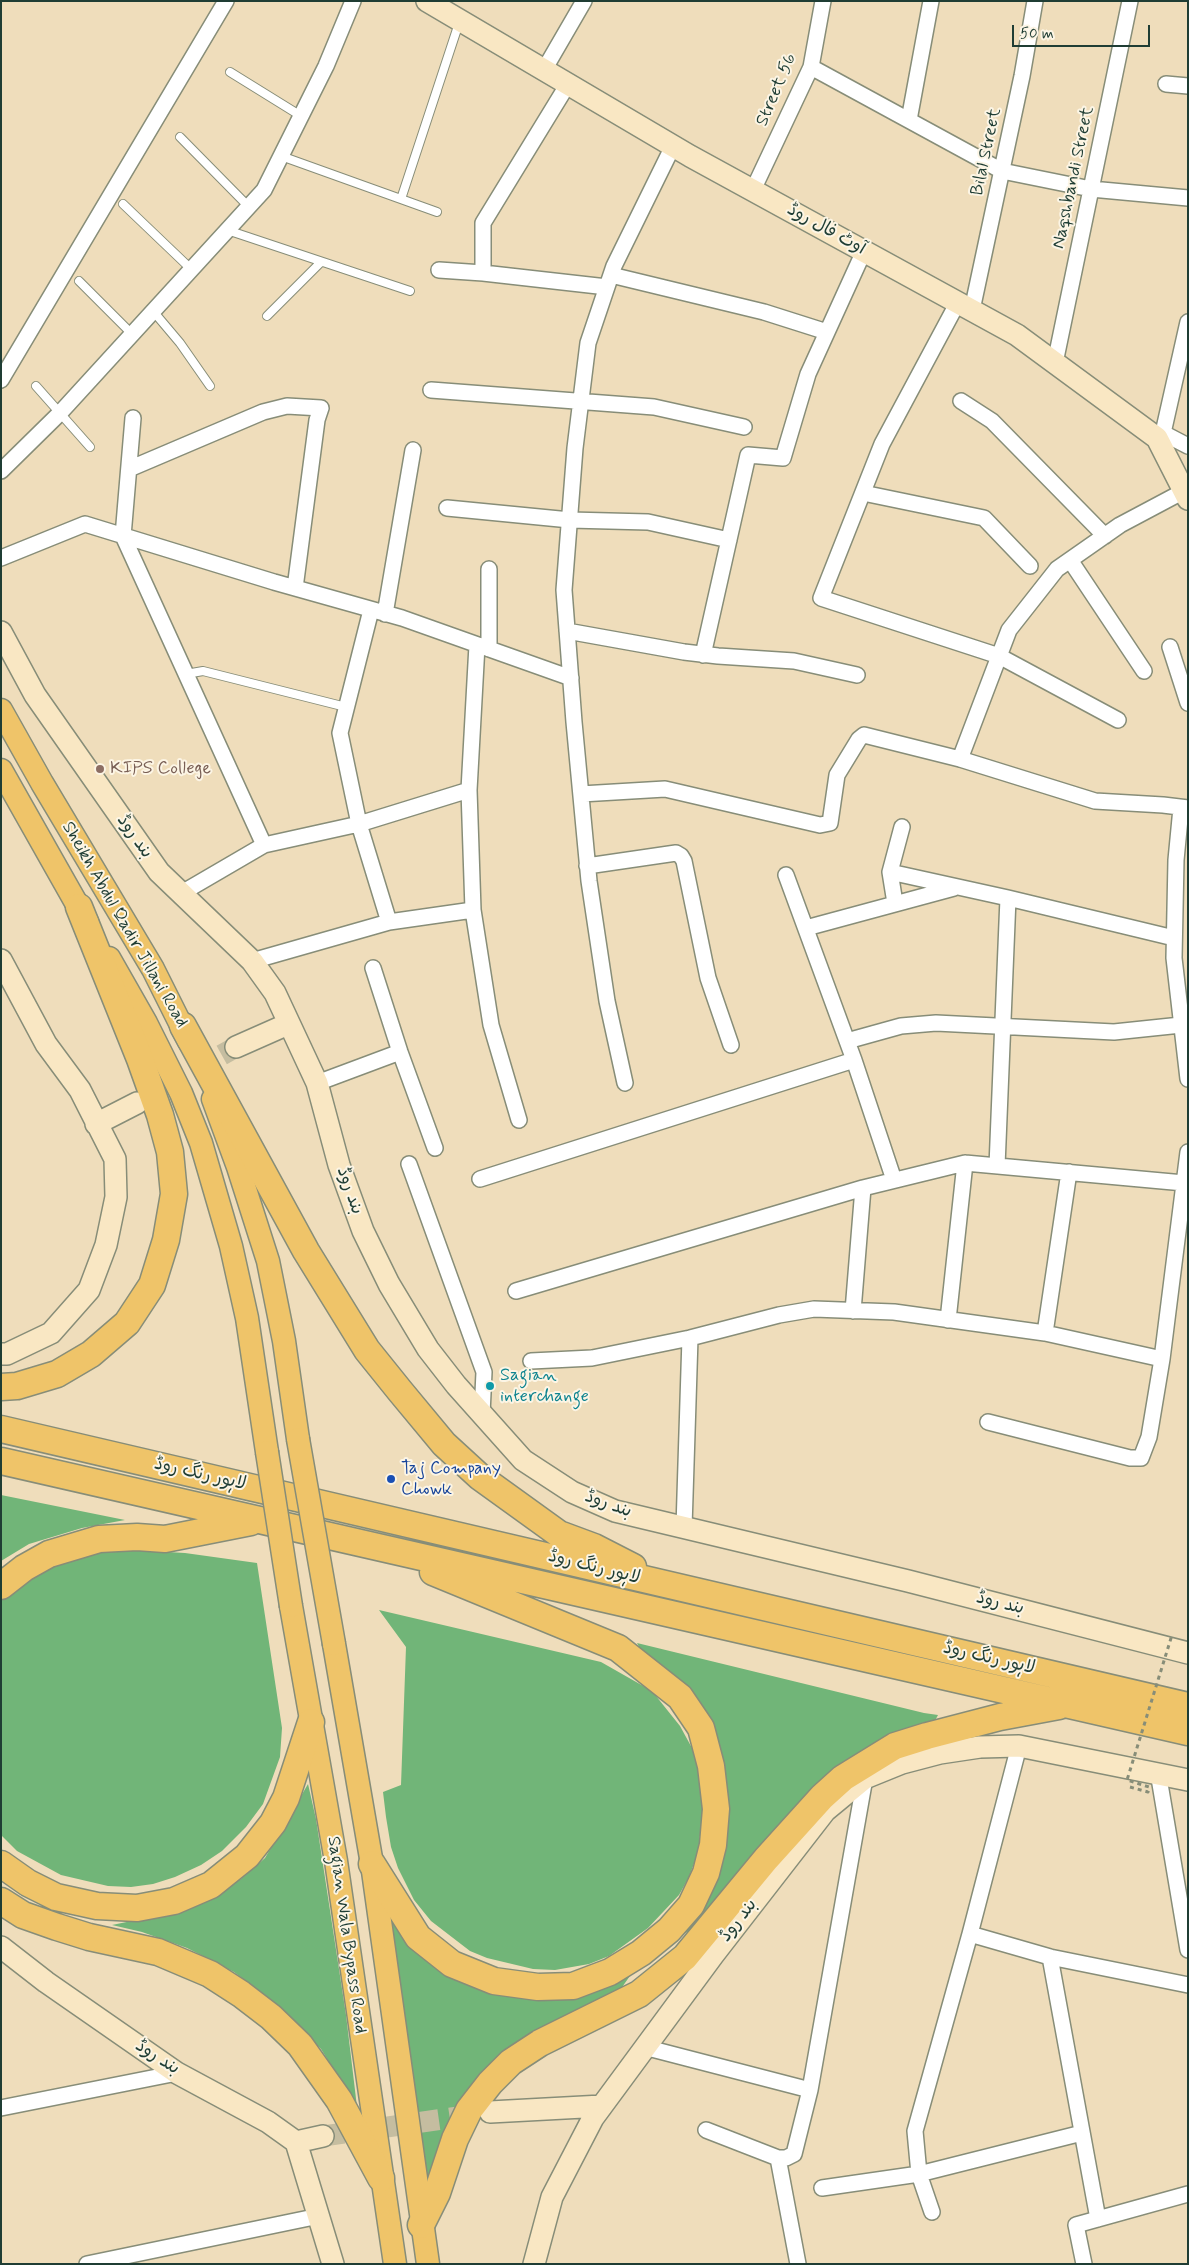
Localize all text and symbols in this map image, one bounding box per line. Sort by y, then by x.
scale bar [1014,15,1152,47]
text: 50 m [1020,24,1054,44]
street label: Street 56 [752,50,802,130]
street label: Naqshbandi Street [1048,105,1100,251]
street label: Bilal Street [967,106,1007,198]
street label: آوٹ فال روڈ [783,200,869,260]
place label: KIPS College [110,758,211,780]
marker: KIPS College [94,763,106,775]
street label: بند روڈ [111,811,157,863]
street label: Sheikh Abdul Qadir Jillani Road [56,818,192,1032]
street label: بند روڈ [331,1165,367,1217]
place label: Sagian interchange [500,1365,589,1408]
marker: Sagian interchange [484,1380,496,1392]
street label: لاہور رنگ روڈ [152,1454,248,1496]
place label: Taj Company Chowk [401,1458,501,1500]
marker: Taj Company Chowk [385,1473,397,1485]
street label: بند روڈ [582,1487,634,1523]
street label: لاہور رنگ روڈ [546,1546,642,1590]
street label: بند روڈ [974,1588,1026,1620]
street label: لاہور رنگ روڈ [941,1638,1037,1680]
street label: Sagian Wala Bypass Road [321,1835,371,2035]
street label: بند روڈ [716,1895,762,1947]
street label: بند روڈ [131,2036,183,2080]

